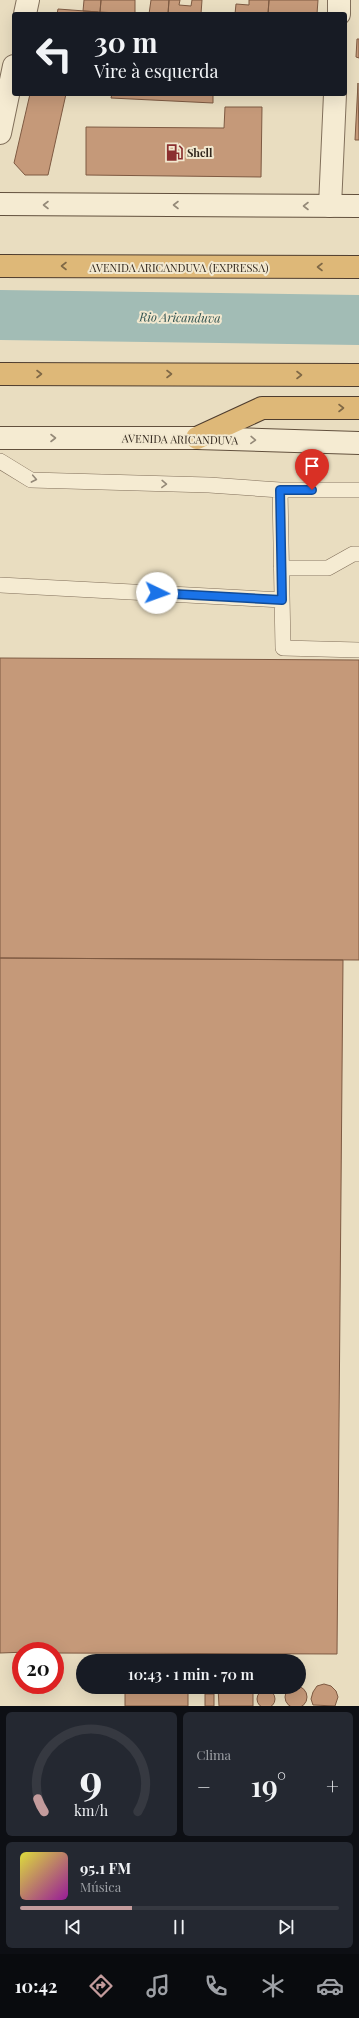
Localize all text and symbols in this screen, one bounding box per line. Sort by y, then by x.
text: 30 m [94,23,158,60]
icon: left [28,28,80,80]
text: Vire à esquerda [94,59,219,83]
fuel station icon: Shell [164,142,184,162]
place label: Shell [187,145,213,160]
one-way arrow [43,201,49,209]
one-way arrow [173,201,179,209]
one-way arrow [303,202,309,210]
street label: AVENIDA ARICANDUVA (EXPRESSA) [89,260,268,275]
one-way arrow [61,262,67,270]
one-way arrow [317,263,323,271]
water label: Rio Aricanduva [138,308,221,326]
one-way arrow [36,370,42,378]
one-way arrow [166,370,172,378]
one-way arrow [296,371,302,379]
one-way arrow [338,404,344,412]
street label: AVENIDA ARICANDUVA [121,430,238,448]
one-way arrow [50,434,56,442]
one-way arrow [250,435,256,444]
pin [295,449,329,490]
icon: arrive [301,455,323,477]
one-way arrow [31,475,37,483]
one-way arrow [161,480,167,488]
position arrow [136,572,178,614]
speed limit sign: 20 [12,1642,64,1694]
text: 10:43 · 1 min · 70 m [128,1664,254,1684]
text: Clima [197,1746,231,1763]
text: 9 [80,1750,103,1805]
text: 19° [250,1765,286,1805]
text: − [197,1771,211,1801]
text: + [326,1771,339,1801]
text: km/h [74,1801,109,1820]
text: 95.1 FM [80,1858,131,1878]
text: Música [80,1878,121,1895]
icon: previous [62,1916,84,1938]
icon: pause [168,1916,190,1938]
icon: next [275,1916,297,1938]
icon: directions [87,1972,115,2000]
icon: music [144,1972,172,2000]
icon: phone [202,1972,230,2000]
icon: climate [259,1972,287,2000]
icon: car [316,1972,344,2000]
text: 10:42 [15,1974,57,1998]

